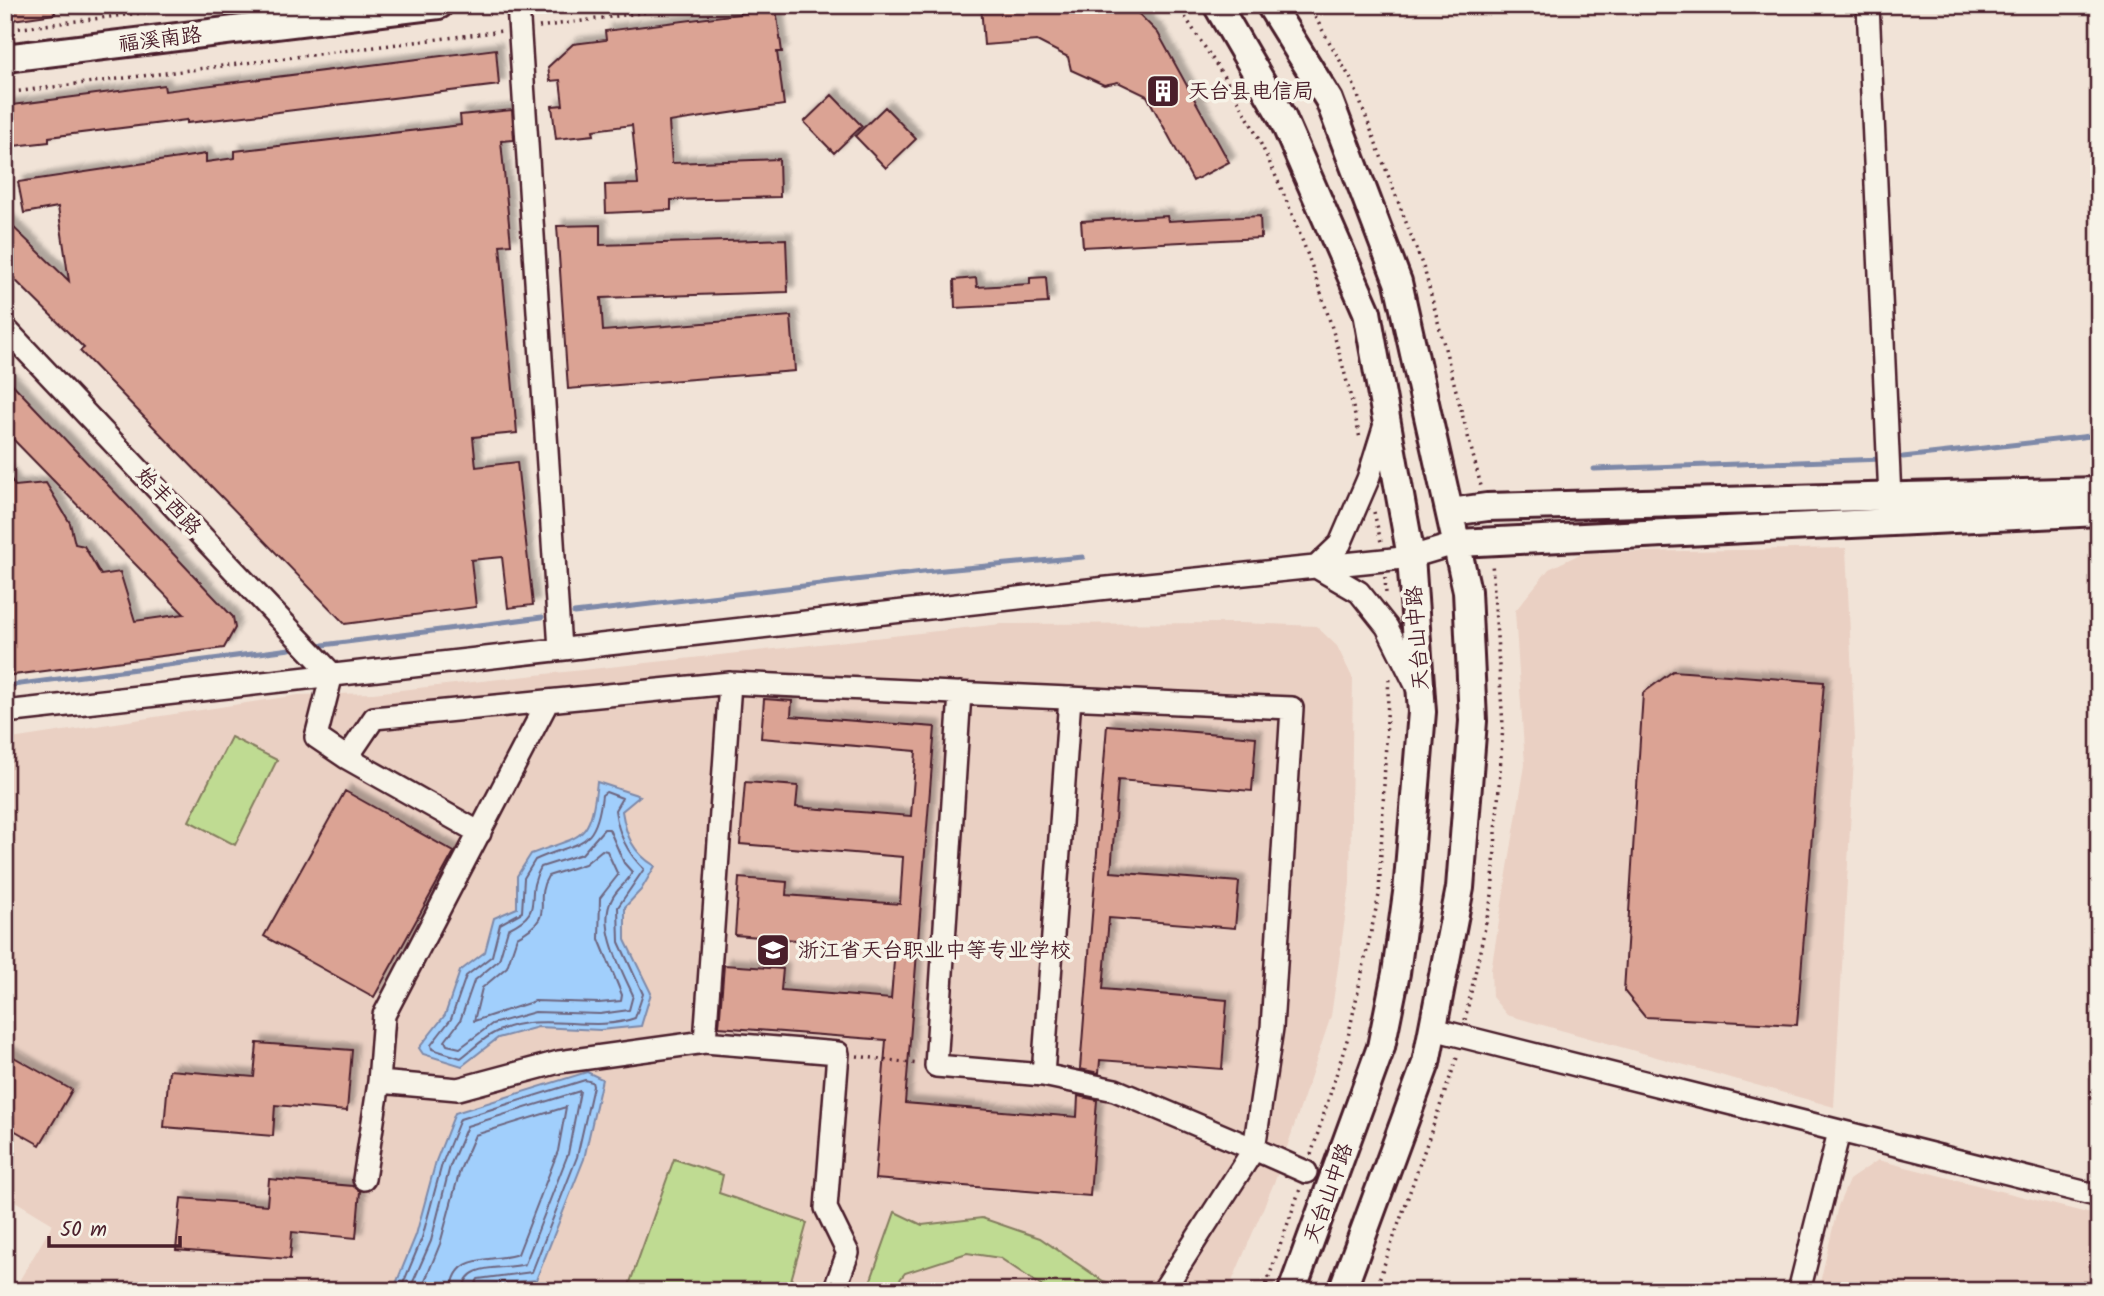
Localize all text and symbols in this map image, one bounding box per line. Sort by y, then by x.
street label: 福溪南路 [116,19,204,62]
building icon: 天台县电信局 [1144,72,1182,110]
place label: 天台县电信局 [1188,76,1314,109]
street label: 始丰西路 [127,460,209,544]
street label: 天台山中路 [1398,584,1439,691]
school or university icon: 浙江省天台职业中等专业学校 [754,931,792,969]
place label: 浙江省天台职业中等专业学校 [798,935,1071,968]
street label: 天台山中路 [1296,1139,1363,1248]
scale bar [49,1205,180,1249]
text: 50 m [60,1214,107,1247]

